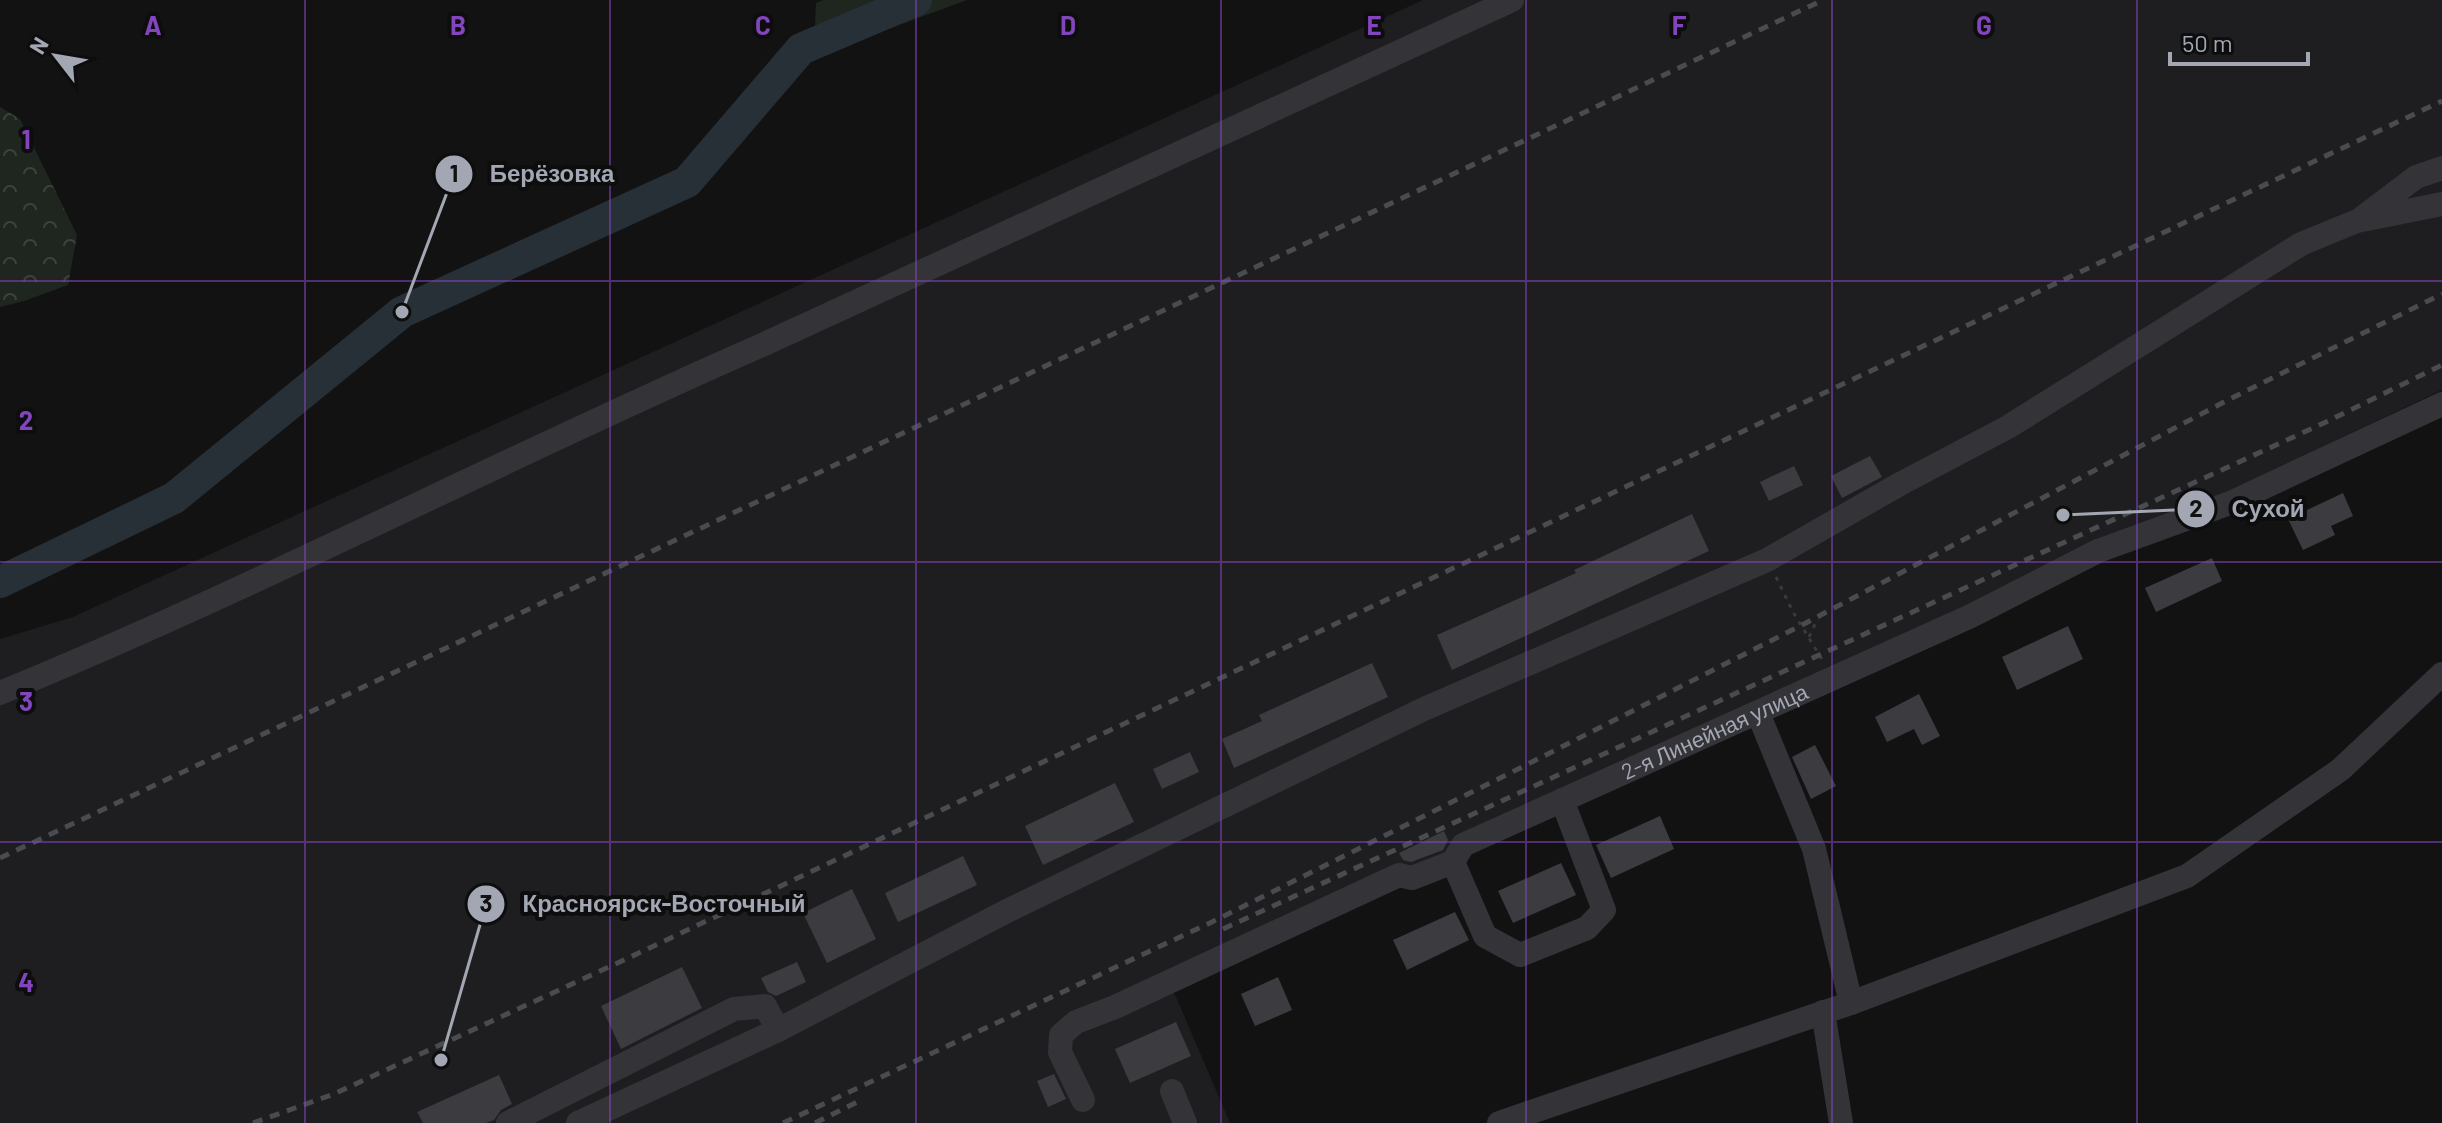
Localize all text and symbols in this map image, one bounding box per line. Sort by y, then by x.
text: A [144,9,162,40]
text: B [450,9,466,40]
text: C [755,9,771,40]
text: D [1060,9,1076,40]
text: E [1366,9,1382,40]
text: F [1672,9,1687,40]
text: G [1976,9,1992,40]
north arrow [16,16,96,96]
scale bar [2170,16,2308,66]
text: 50 m [2182,28,2233,57]
text: N [23,32,53,58]
text: 1 [21,123,31,154]
callout: Берёзовка [434,150,630,198]
text: 1 [450,158,458,187]
text: Берёзовка [490,158,615,187]
text: 2 [19,404,33,435]
callout: Сухой [2176,485,2321,533]
text: 2 [2189,493,2203,522]
text: Сухой [2231,493,2305,522]
street label: 2-я Линейная улица [1617,677,1812,784]
text: 3 [19,685,33,716]
callout: Красноярск-Восточный [466,880,821,928]
text: 3 [480,888,492,917]
text: Красноярск-Восточный [523,888,805,917]
text: 4 [18,966,34,997]

